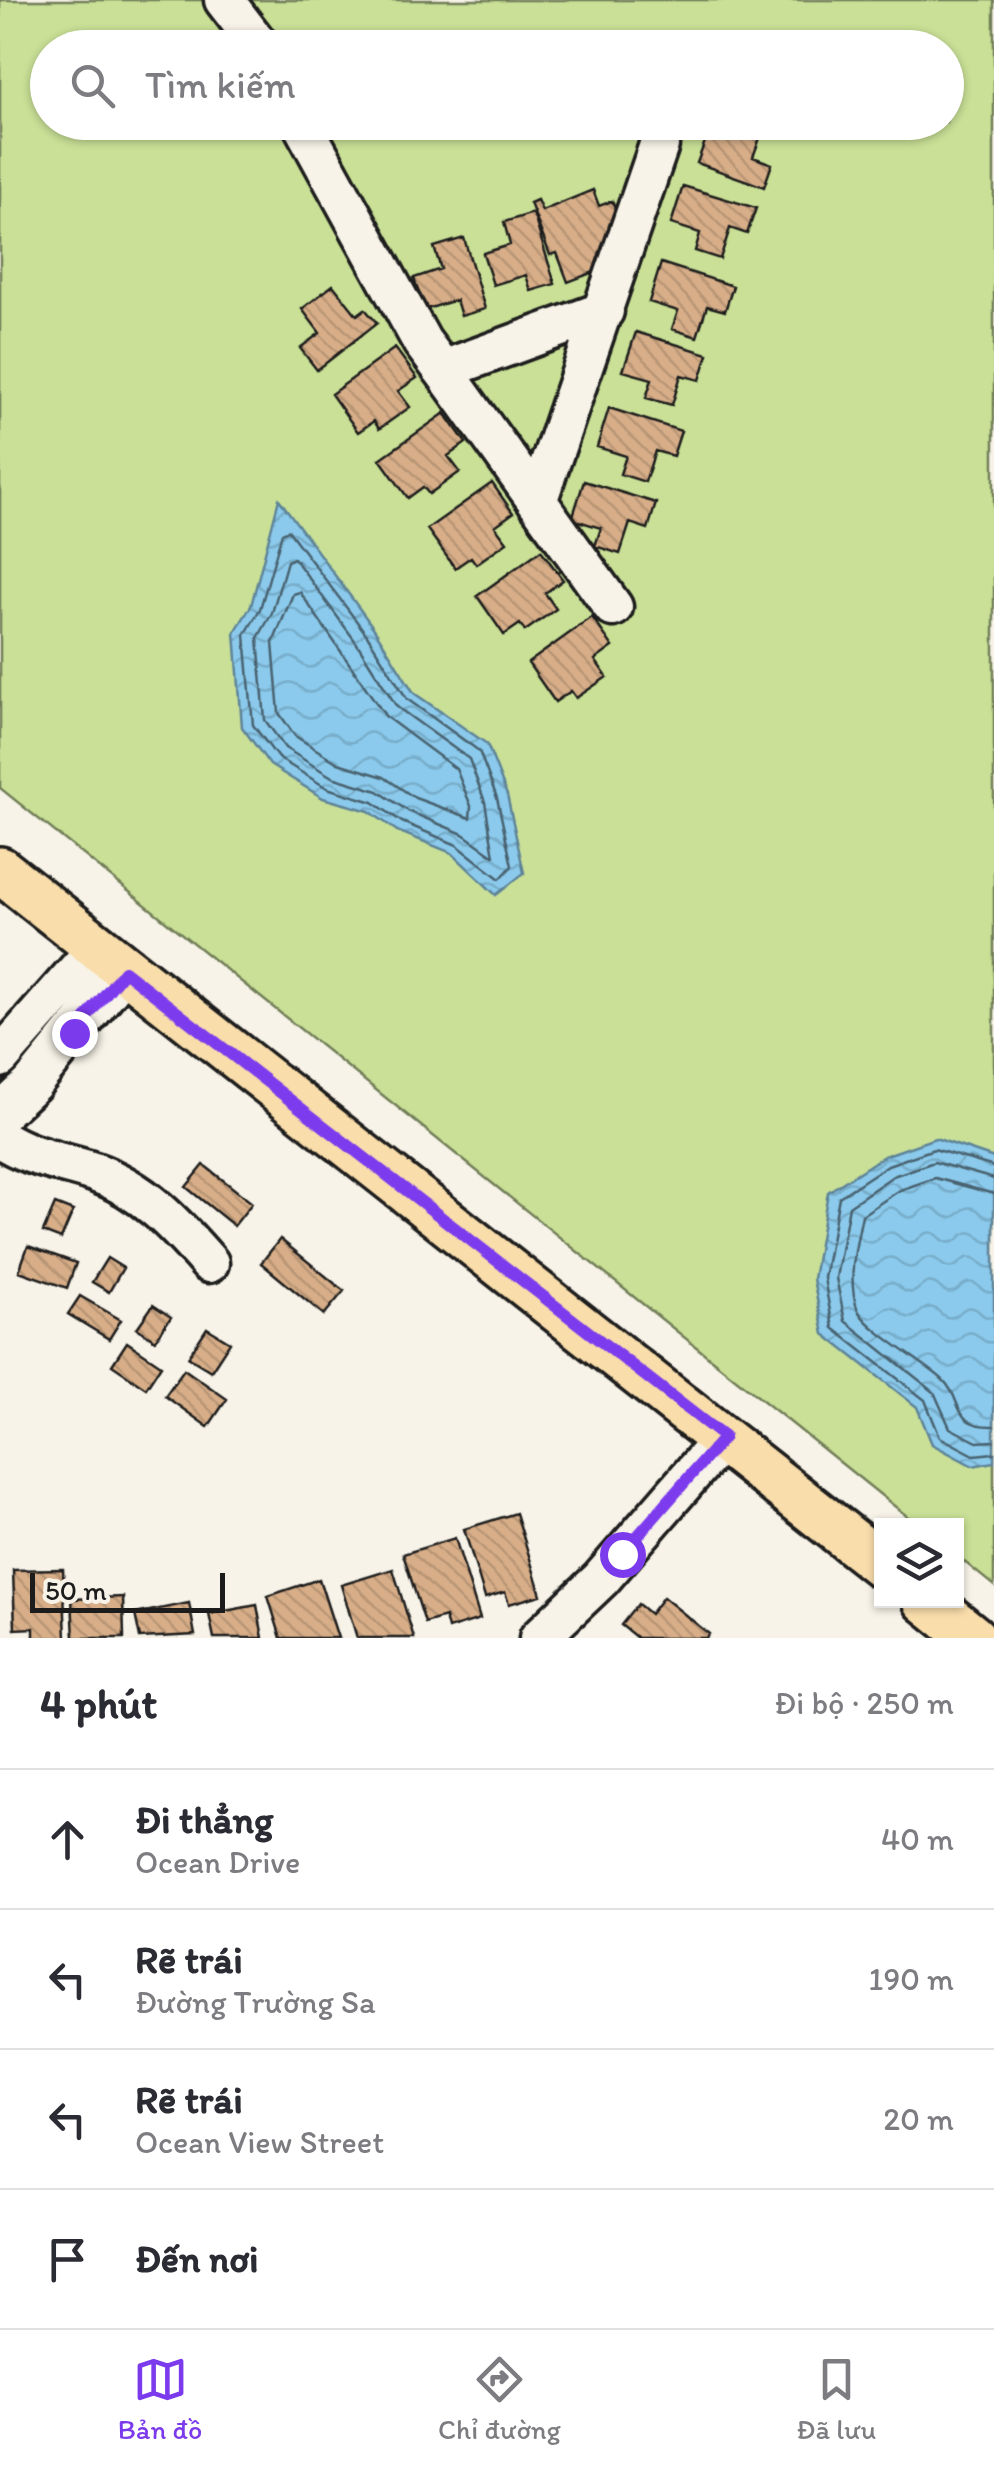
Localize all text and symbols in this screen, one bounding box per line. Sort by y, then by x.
search box [30,30,964,140]
icon: search [65,58,120,113]
text: Tìm kiếm [145,62,296,108]
route end [52,1011,98,1057]
map controls [874,1518,964,1608]
button: layers [874,1518,964,1608]
route start [600,1532,646,1578]
scale bar [30,1568,225,1612]
text: 50 m [45,1573,107,1607]
text: 4 phút [40,1678,157,1729]
text: Đi bộ · 250 m [774,1684,954,1722]
text: Đi thẳng [135,1797,273,1843]
icon: ahead [40,1812,95,1867]
text: 40 m [881,1820,954,1858]
text: Ocean Drive [135,1843,300,1881]
text: Rẽ trái [135,1937,243,1983]
icon: left [40,1952,95,2007]
text: 190 m [869,1960,954,1998]
text: Đường Trường Sa [135,1983,376,2021]
text: Rẽ trái [135,2077,243,2123]
icon: left [40,2092,95,2147]
text: 20 m [883,2100,954,2138]
text: Ocean View Street [135,2123,384,2161]
icon: arrive [40,2232,95,2287]
text: Đến nơi [135,2236,259,2282]
tab: Bản đồ [118,2352,202,2446]
tab: Chỉ đường [438,2352,561,2446]
tab: Đã lưu [796,2352,876,2446]

